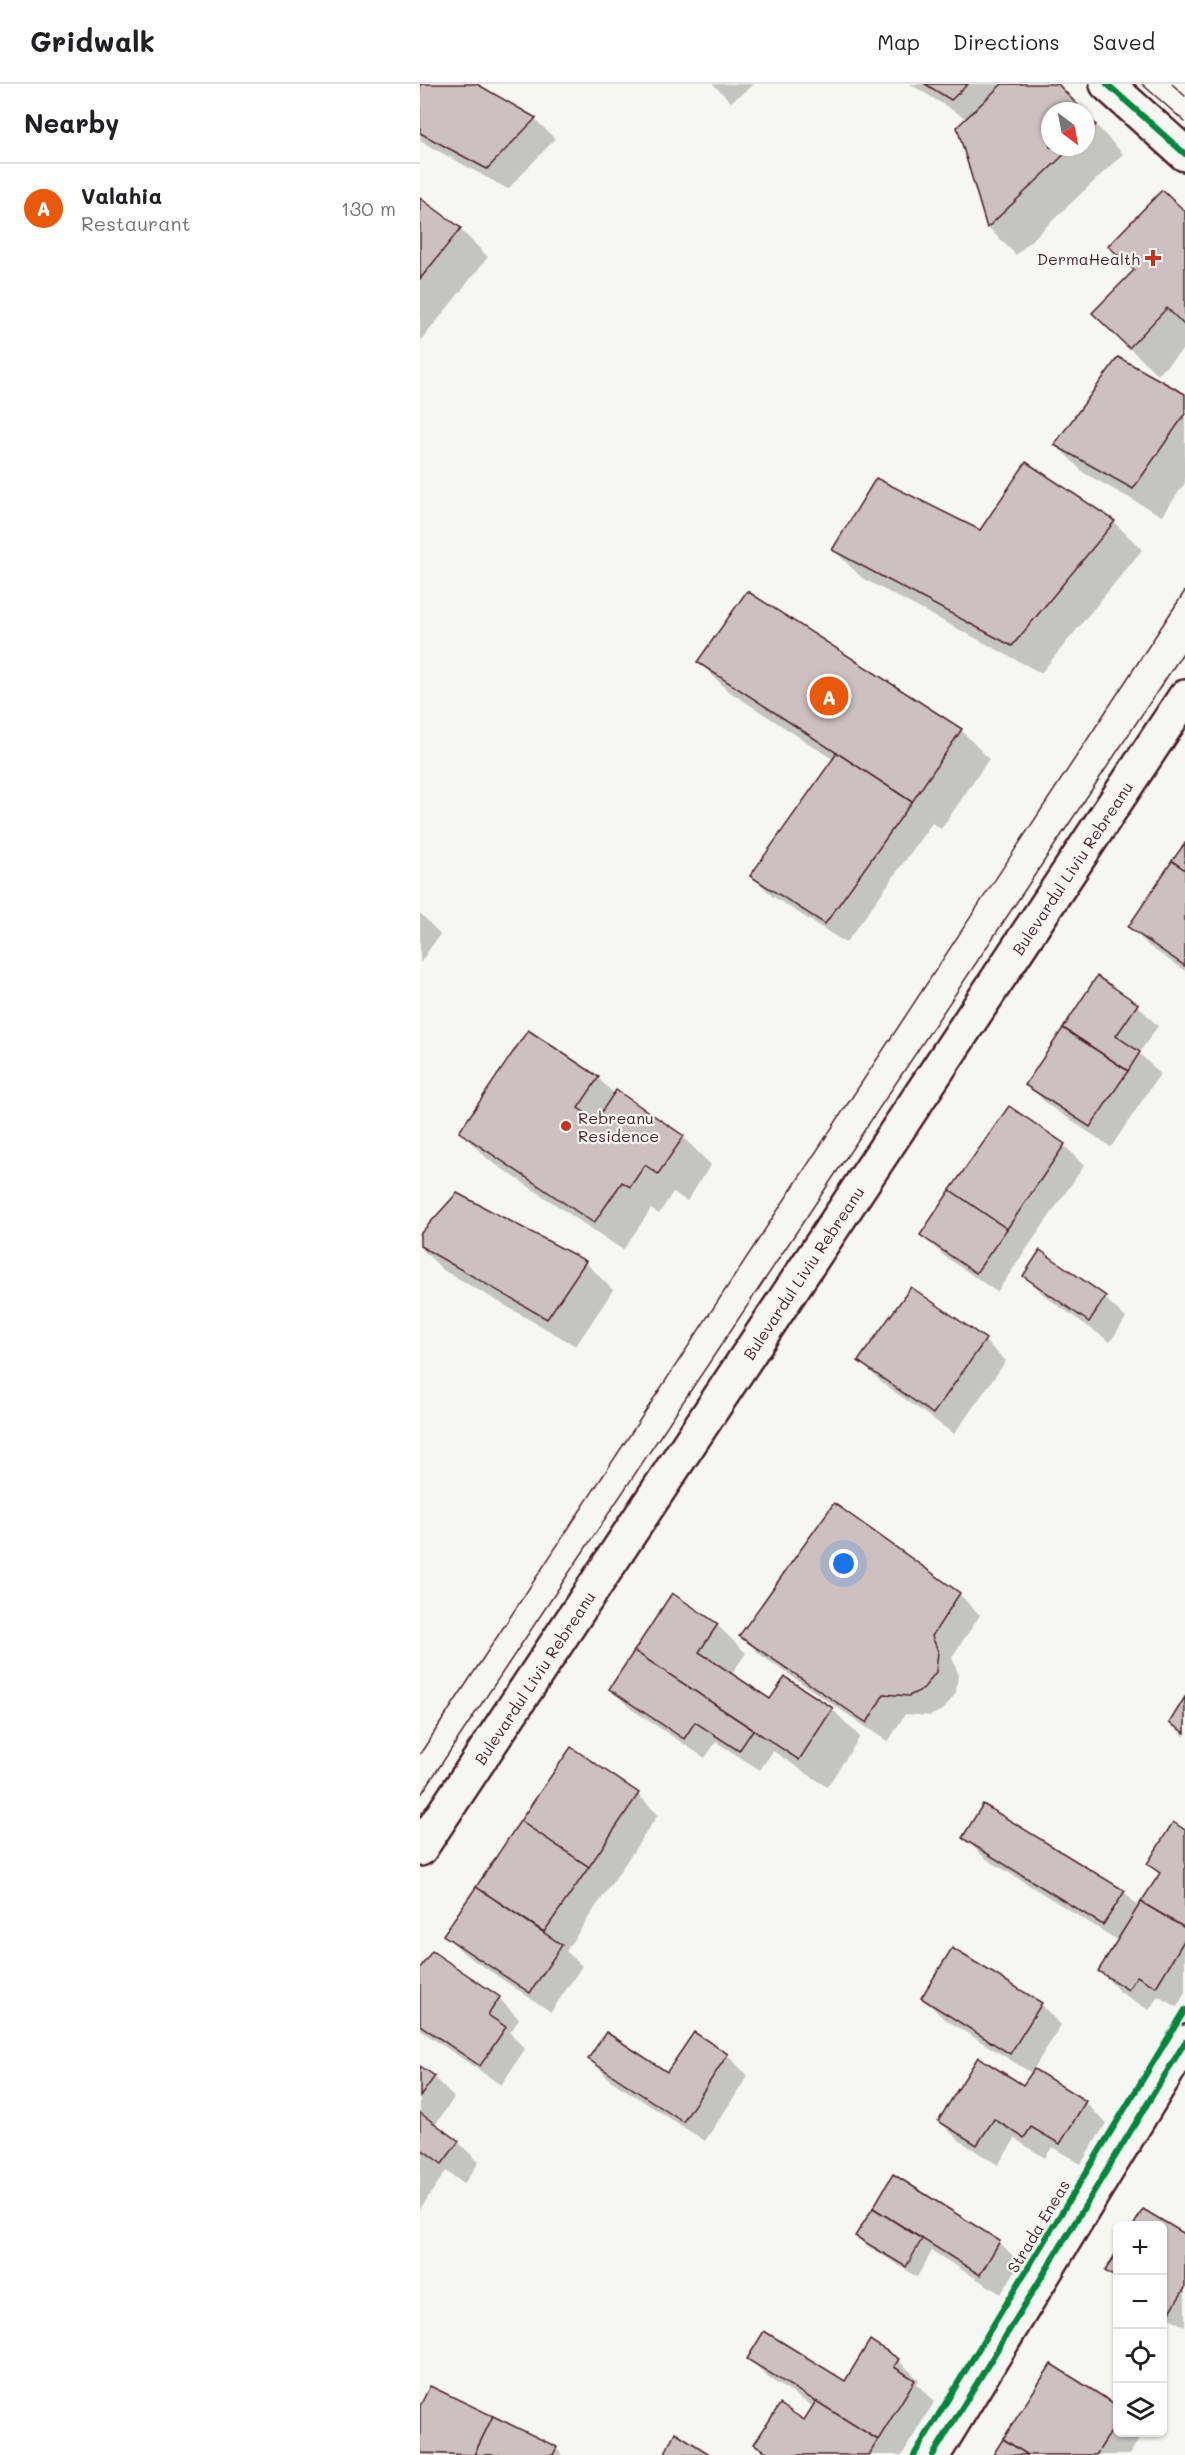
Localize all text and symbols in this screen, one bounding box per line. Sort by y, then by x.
text: Gridwalk [30,23,155,59]
text: Map [877,28,920,55]
text: Directions [953,28,1060,55]
text: Saved [1093,28,1155,55]
north arrow [1041,102,1095,156]
text: Nearby [24,106,119,140]
text: Valahia [81,181,162,210]
text: A [37,195,50,221]
text: 130 m [341,195,396,221]
text: Restaurant [81,210,191,236]
place label: DermaHealth [1037,248,1140,269]
marker: DermaHealth [1144,249,1162,267]
pin: A [810,674,848,718]
street label: Bulevardul Liviu Rebreanu [1007,777,1137,958]
place label: Rebreanu Residence [578,1107,659,1146]
marker: Rebreanu Residence [559,1119,573,1133]
street label: Bulevardul Liviu Rebreanu [738,1182,868,1363]
your location [829,1549,858,1578]
street label: Bulevardul Liviu Rebreanu [469,1587,599,1768]
street label: Strada Eneas [1002,2176,1074,2276]
map controls [1113,2221,1167,2437]
button: + [1113,2221,1167,2275]
button: − [1113,2275,1167,2329]
button: locate [1113,2329,1167,2383]
button: layers [1113,2383,1167,2437]

